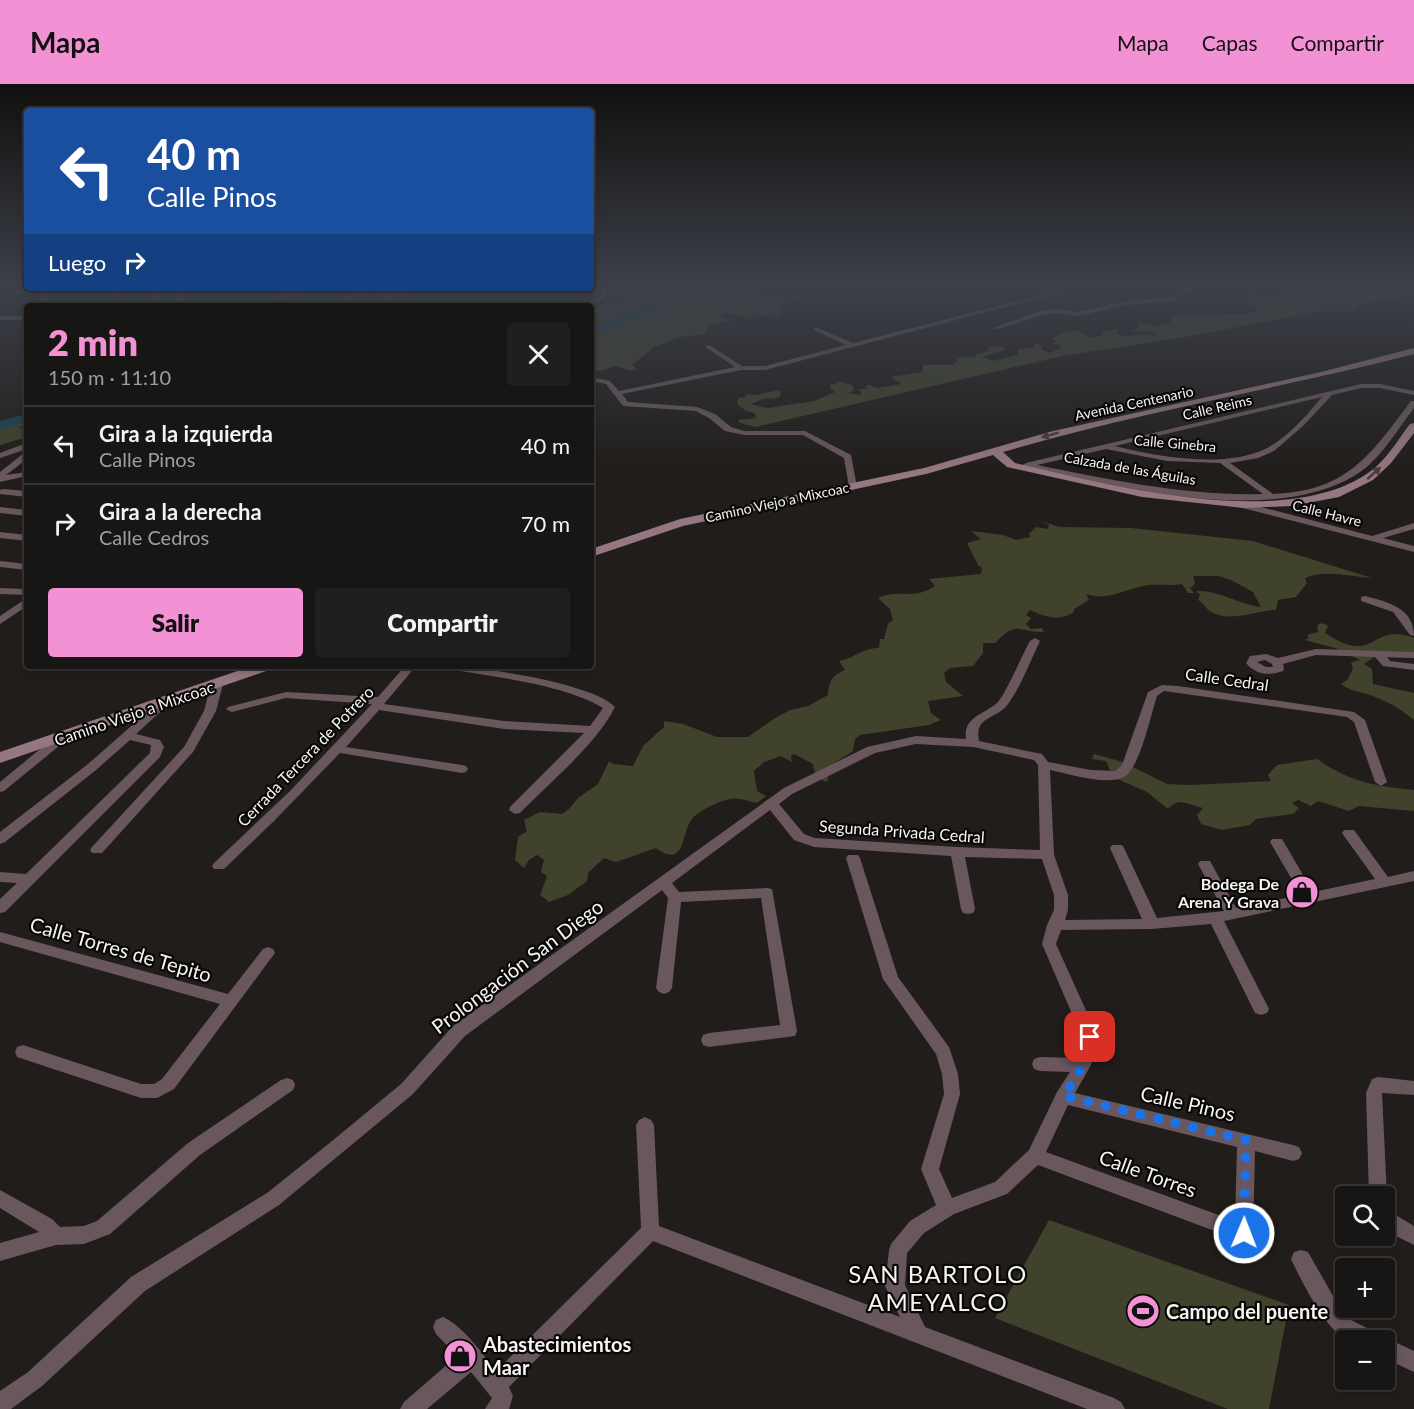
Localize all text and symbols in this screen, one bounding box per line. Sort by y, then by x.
text: Mapa [30,25,100,59]
text: Mapa [1117,30,1169,55]
text: Capas [1202,30,1258,55]
text: Compartir [1291,30,1384,55]
text: 40 m [147,129,241,179]
icon: left [48,132,126,210]
text: Calle Pinos [147,180,277,213]
icon: right [118,246,151,279]
text: Luego [48,249,106,276]
text: 2 min [48,320,138,364]
button: close [507,323,570,386]
text: 150 m · 11:10 [48,365,171,389]
street label: Avenida Centenario [1073,382,1195,424]
street label: Calle Reims [1181,391,1253,423]
text: Gira a la izquierda [99,420,273,447]
icon: left [48,429,81,462]
one-way arrow [1041,431,1059,441]
street label: Calle Ginebra [1133,431,1217,455]
text: 40 m [521,432,570,459]
text: Calle Pinos [99,447,195,471]
street label: Calzada de las Águilas [1063,448,1197,488]
one-way arrow [1366,466,1382,479]
street label: Camino Viejo a Mixcoac [703,478,851,526]
street label: Calle Havre [1291,496,1363,530]
text: Gira a la derecha [99,498,262,525]
icon: right [48,507,81,540]
text: 70 m [521,510,570,537]
text: Calle Cedros [99,525,209,549]
button: Salir [48,588,303,657]
button: Compartir [315,588,570,657]
street label: Calle Cedral [1184,664,1270,694]
street label: Camino Viejo a Mixcoac [52,677,217,749]
street label: Cerrada Tercera de Potrero [233,682,377,830]
street label: Segunda Privada Cedral [819,816,985,846]
place label: Bodega De Arena Y Grava [1177,874,1279,911]
shop icon: Bodega De Arena Y Grava [1284,874,1320,910]
street label: Prolongación San Diego [427,894,607,1038]
street label: Calle Torres de Tepito [27,912,215,986]
pin [1064,1011,1115,1062]
icon: arrive [1073,1020,1106,1053]
street label: Calle Pinos [1138,1080,1238,1126]
street label: Calle Torres [1096,1144,1200,1202]
map controls [1335,1186,1395,1390]
button: search [1335,1186,1395,1246]
position arrow [1212,1201,1276,1265]
button: + [1335,1258,1395,1318]
district label: SAN BARTOLO AMEYALCO [848,1259,1028,1316]
sports icon: Campo del puente [1125,1293,1161,1329]
place label: Campo del puente [1166,1299,1329,1323]
button: − [1335,1330,1395,1390]
place label: Abastecimientos Maar [482,1332,631,1379]
shop icon: Abastecimientos Maar [442,1338,478,1374]

